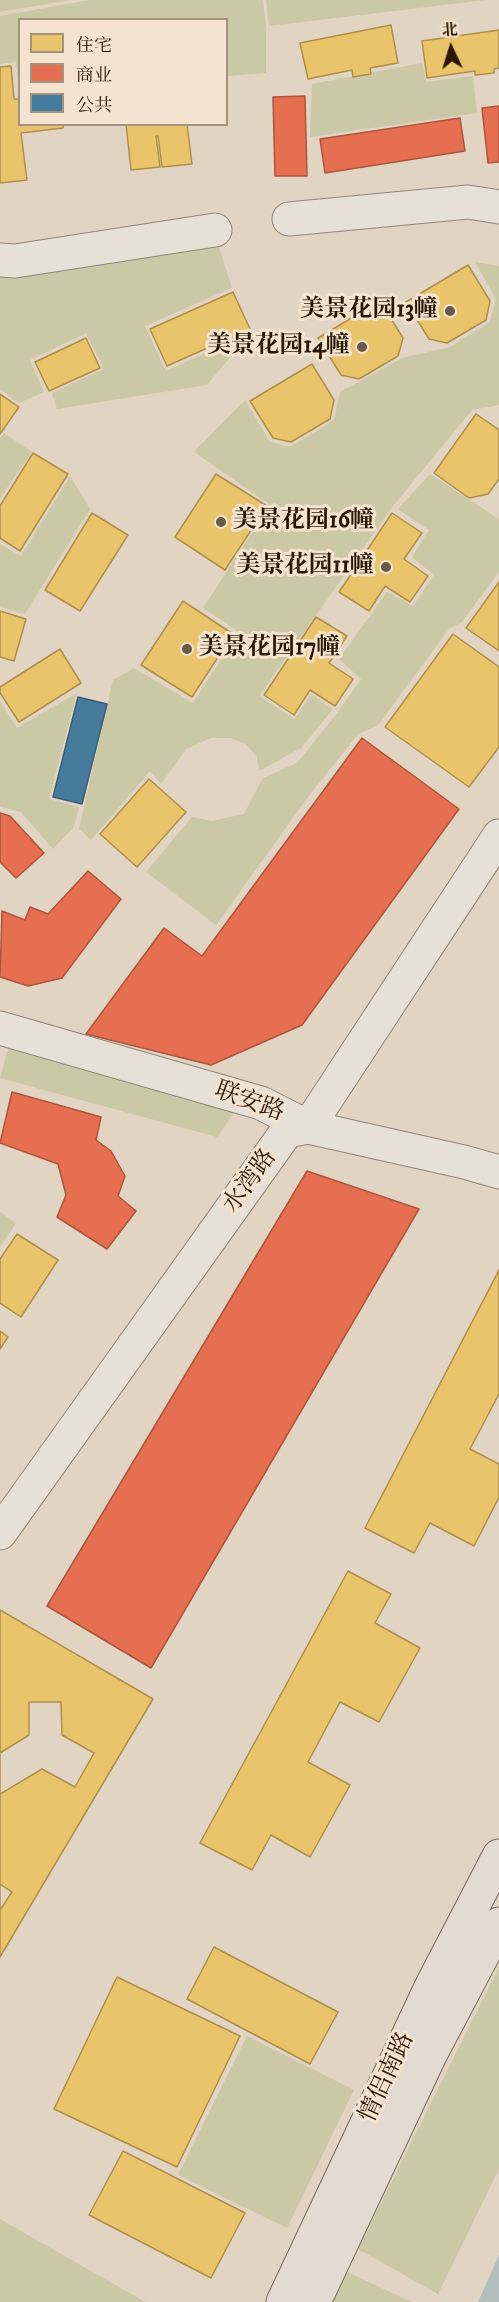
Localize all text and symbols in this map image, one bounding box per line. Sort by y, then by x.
legend [18,18,228,126]
north arrow [421,18,481,78]
text: 北 [441,20,458,41]
text: 住宅 [76,35,112,57]
text: 商业 [76,65,112,87]
text: 公共 [76,95,112,117]
place label: 美景花园13幢 [300,297,438,325]
marker: 美景花园13幢 [443,304,457,318]
place label: 美景花园14幢 [207,333,350,361]
marker: 美景花园14幢 [355,340,369,354]
place label: 美景花园16幢 [233,508,374,536]
marker: 美景花园16幢 [214,515,228,529]
place label: 美景花园11幢 [236,553,374,581]
marker: 美景花园11幢 [379,560,393,574]
place label: 美景花园17幢 [199,635,340,663]
marker: 美景花园17幢 [180,642,194,656]
street label: 联安路 [210,1077,288,1129]
street label: 水湾路 [218,1144,284,1220]
street label: 情侣南路 [355,2028,421,2128]

